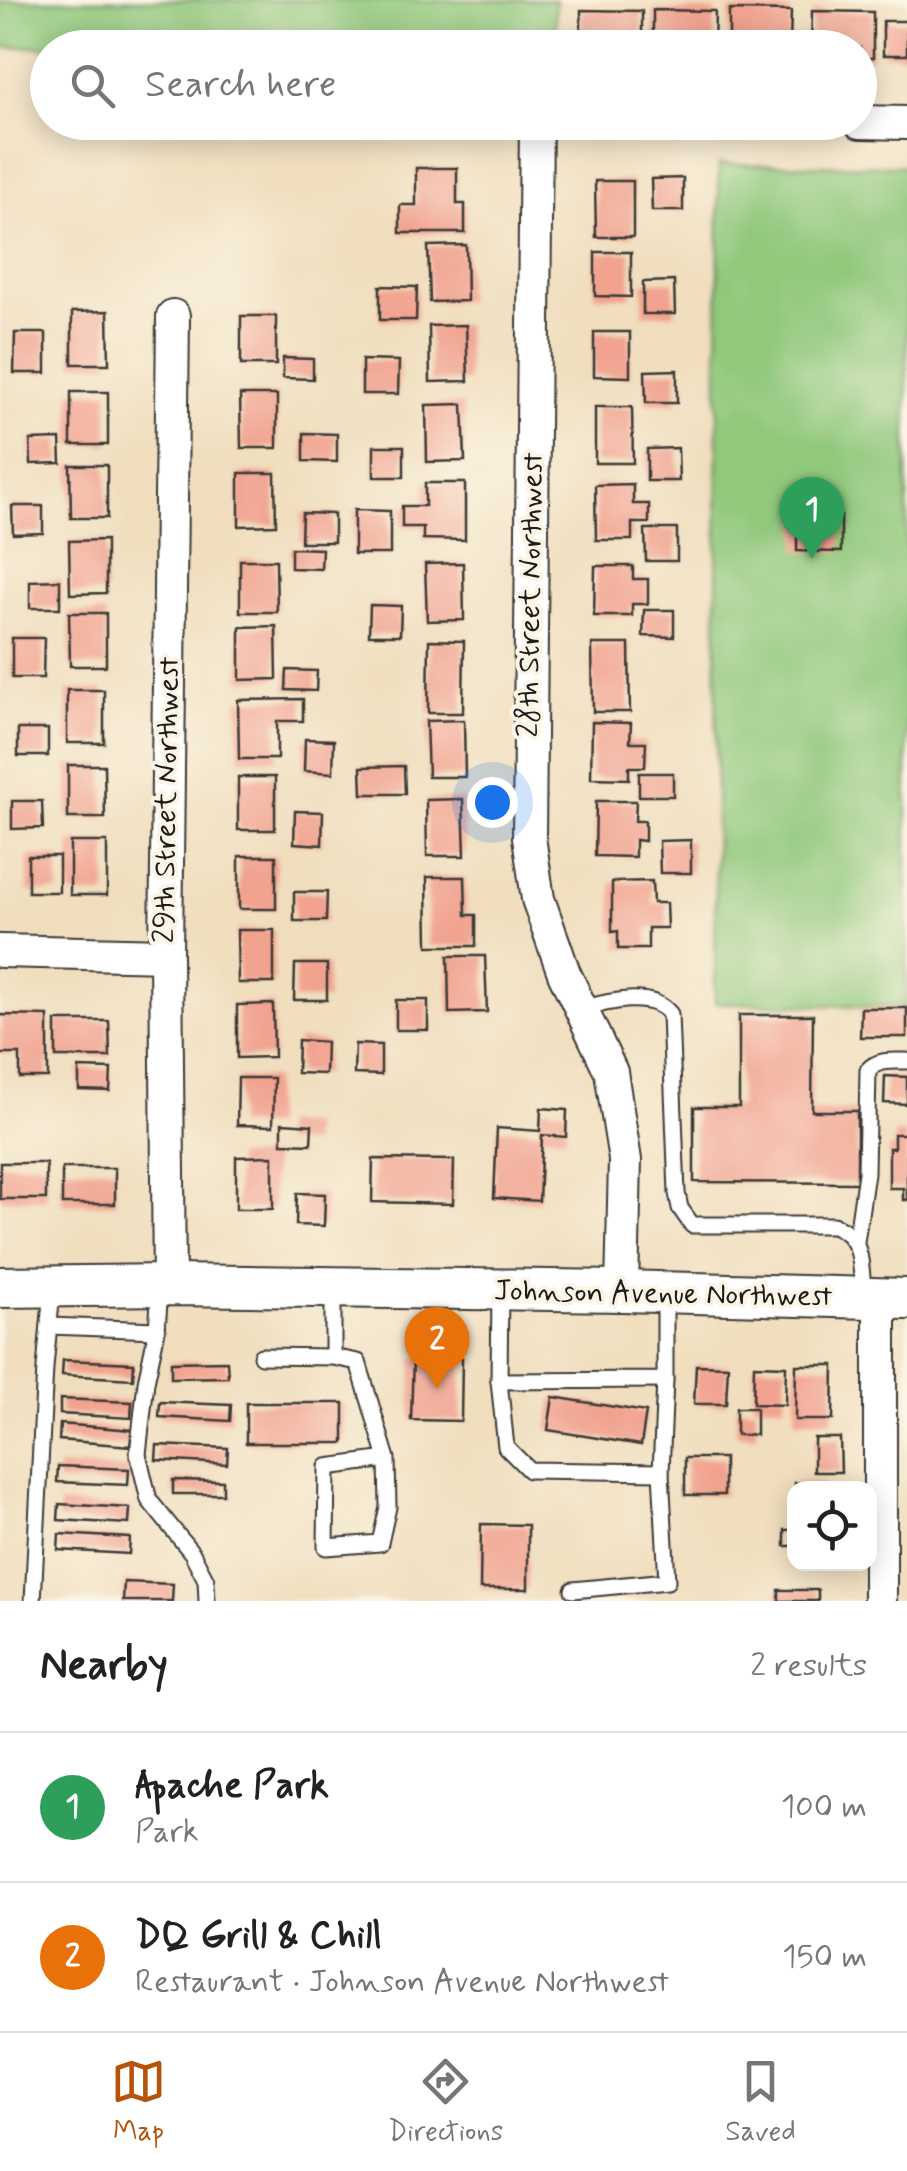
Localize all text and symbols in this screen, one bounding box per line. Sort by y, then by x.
search box [30,30,877,140]
icon: search [65,58,120,113]
text: Search here [145,61,336,110]
street label: 28th Street Northwest [509,452,553,738]
pin: 1 [780,476,844,559]
street label: 29th Street Northwest [145,656,189,944]
your location [467,777,518,828]
street label: Johnson Avenue Northwest [494,1272,833,1316]
pin: 2 [404,1306,470,1389]
map controls [787,1481,877,1571]
button: locate [787,1481,877,1571]
text: Nearby [40,1639,168,1694]
text: 2 results [750,1645,867,1687]
text: Apache Park [135,1762,329,1811]
text: 1 [65,1786,80,1828]
text: 100 m [781,1786,867,1828]
text: Park [135,1811,199,1853]
text: DQ Grill & Chill [135,1912,382,1961]
text: 2 [65,1936,80,1978]
text: 150 m [782,1936,867,1978]
text: Restaurant · Johnson Avenue Northwest [135,1961,669,2003]
tab: Map [111,2054,166,2151]
tab: Directions [388,2054,503,2151]
tab: Saved [725,2054,796,2151]

